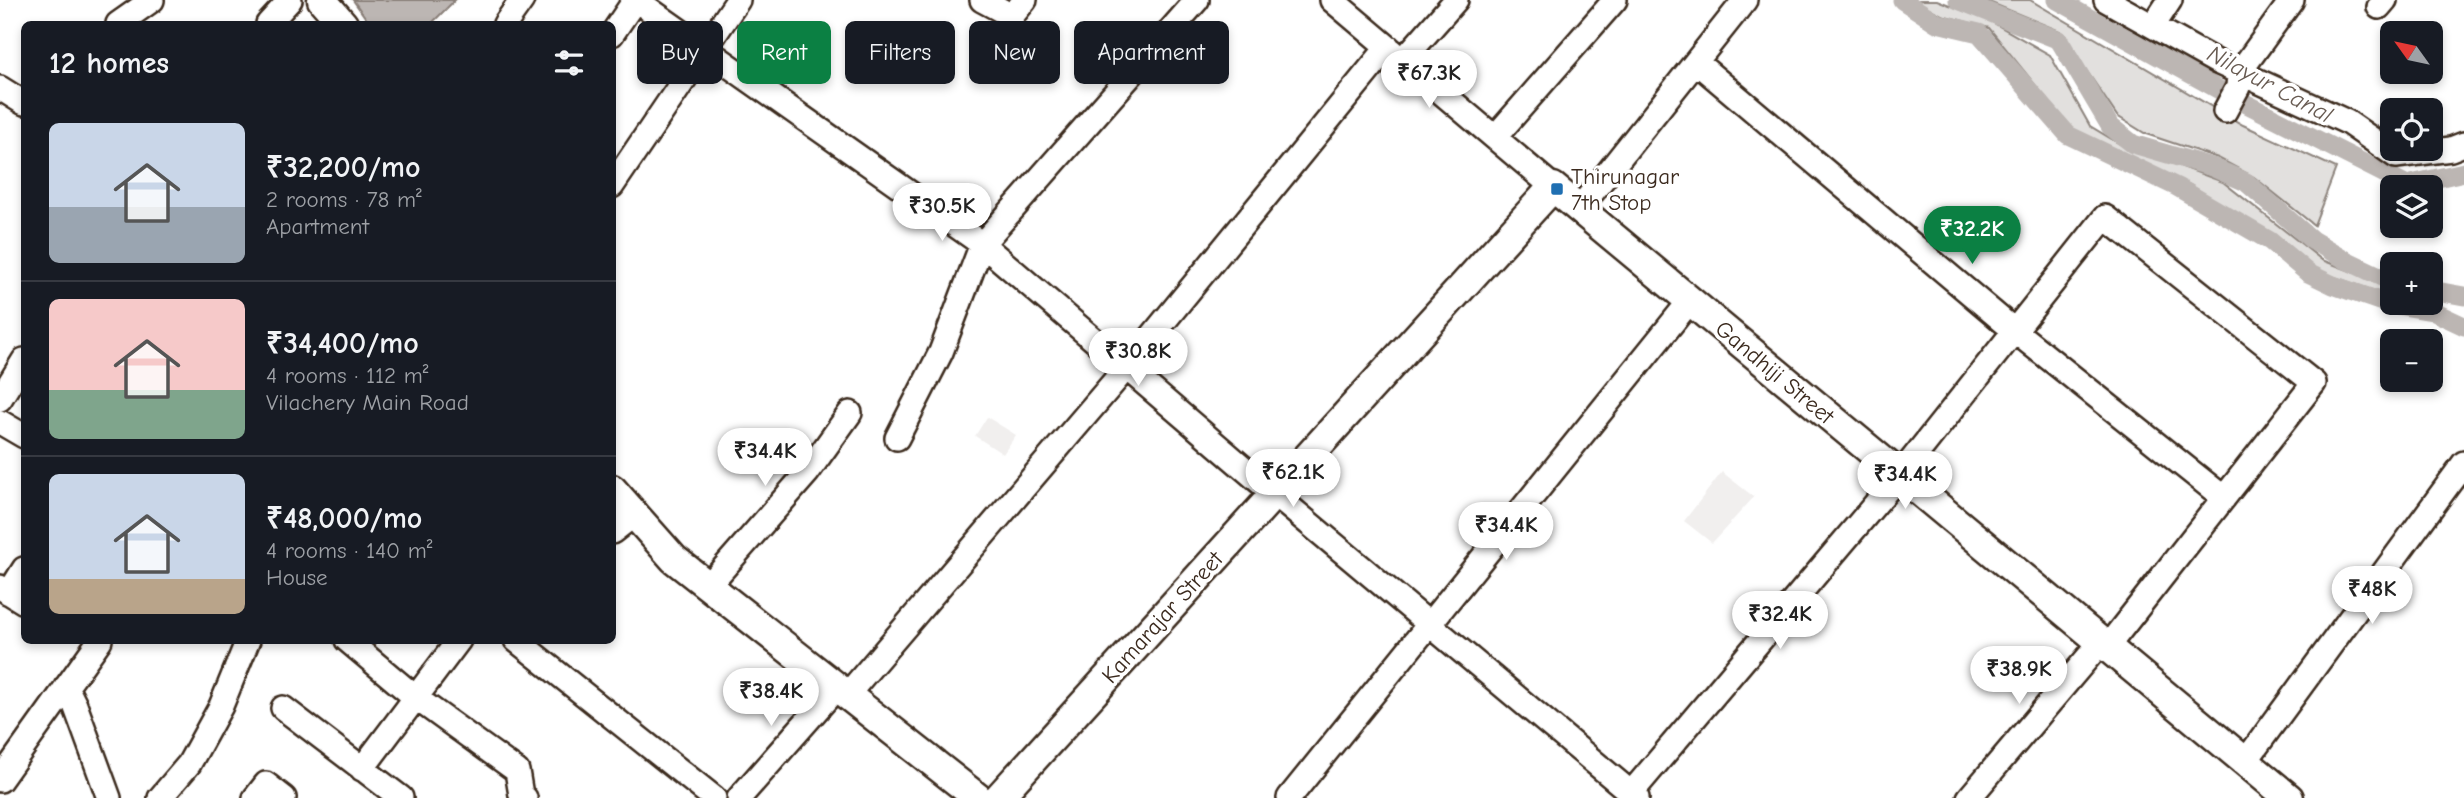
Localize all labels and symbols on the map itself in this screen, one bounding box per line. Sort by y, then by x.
north arrow [2380,21,2443,84]
water label: Nilayur Canal [2203,39,2338,129]
pin: ₹67.3K [1372,50,1486,110]
place label: Thirunagar 7th Stop [1571,163,1680,216]
marker: Thirunagar 7th Stop [1549,181,1565,197]
pin: ₹30.5K [885,184,999,243]
pin: ₹32.2K [1915,206,2029,266]
street label: Gandhiji Street [1710,315,1841,431]
pin: ₹30.8K [1081,328,1195,388]
pin: ₹34.4K [708,428,822,488]
pin: ₹62.1K [1236,449,1350,509]
pin: ₹34.4K [1848,452,1962,511]
pin: ₹34.4K [1449,503,1563,562]
street label: Kamarajar Street [1096,545,1230,689]
pin: ₹48K [2331,566,2413,626]
pin: ₹32.4K [1723,592,1837,651]
pin: ₹38.9K [1962,646,2076,706]
pin: ₹38.4K [714,668,828,728]

